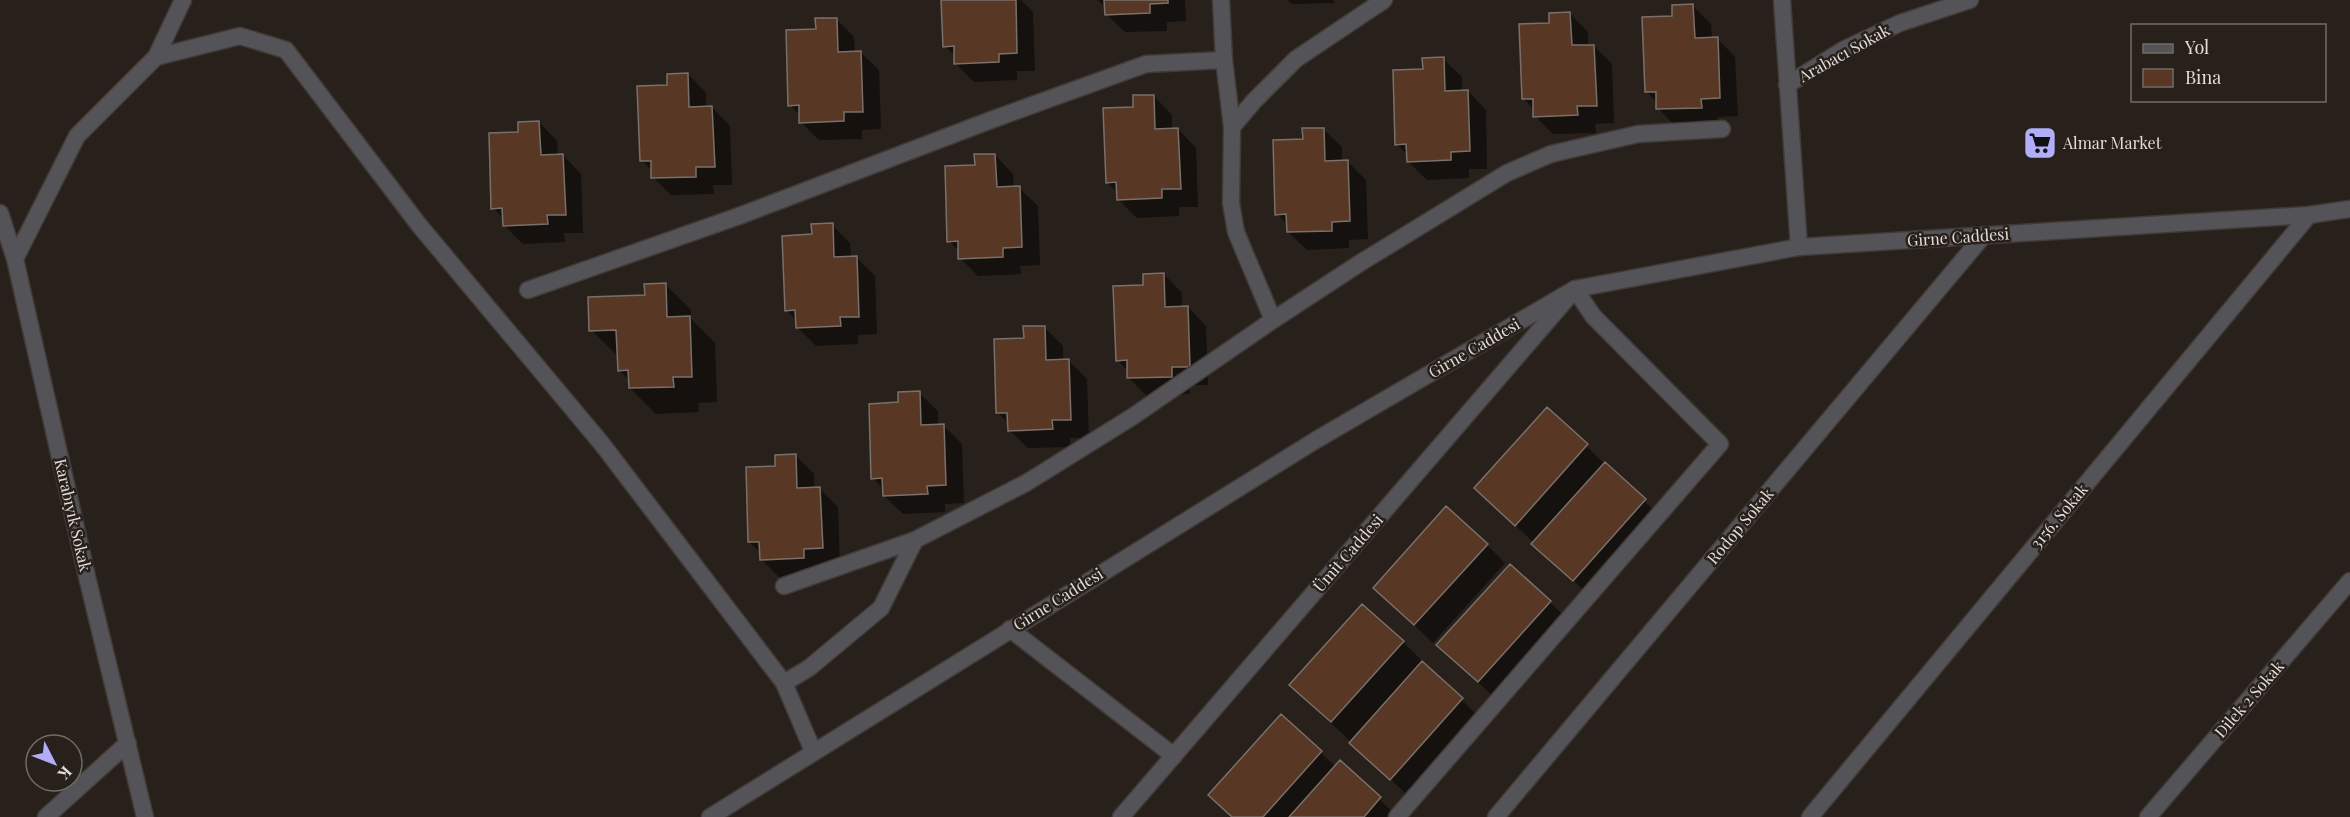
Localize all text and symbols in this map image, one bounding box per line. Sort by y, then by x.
street label: Arabacı Sokak [1794,19,1893,87]
legend [2131,24,2326,102]
text: Yol [2184,35,2209,59]
text: Bina [2185,65,2221,89]
supermarket icon: Almar Market [2022,125,2058,161]
place label: Almar Market [2062,132,2162,153]
street label: Girne Caddesi [1906,222,2010,251]
street label: Girne Caddesi [1424,313,1524,382]
street label: Karabıyık Sokak [50,456,97,574]
street label: 3156. Sokak [2025,479,2092,553]
street label: Rodop Sokak [1702,483,1778,568]
street label: Ümit Caddesi [1308,509,1387,596]
street label: Girne Caddesi [1009,562,1107,635]
street label: Dilek 2 Sokak [2209,656,2288,742]
north arrow [24,733,84,793]
text: K [54,762,77,785]

